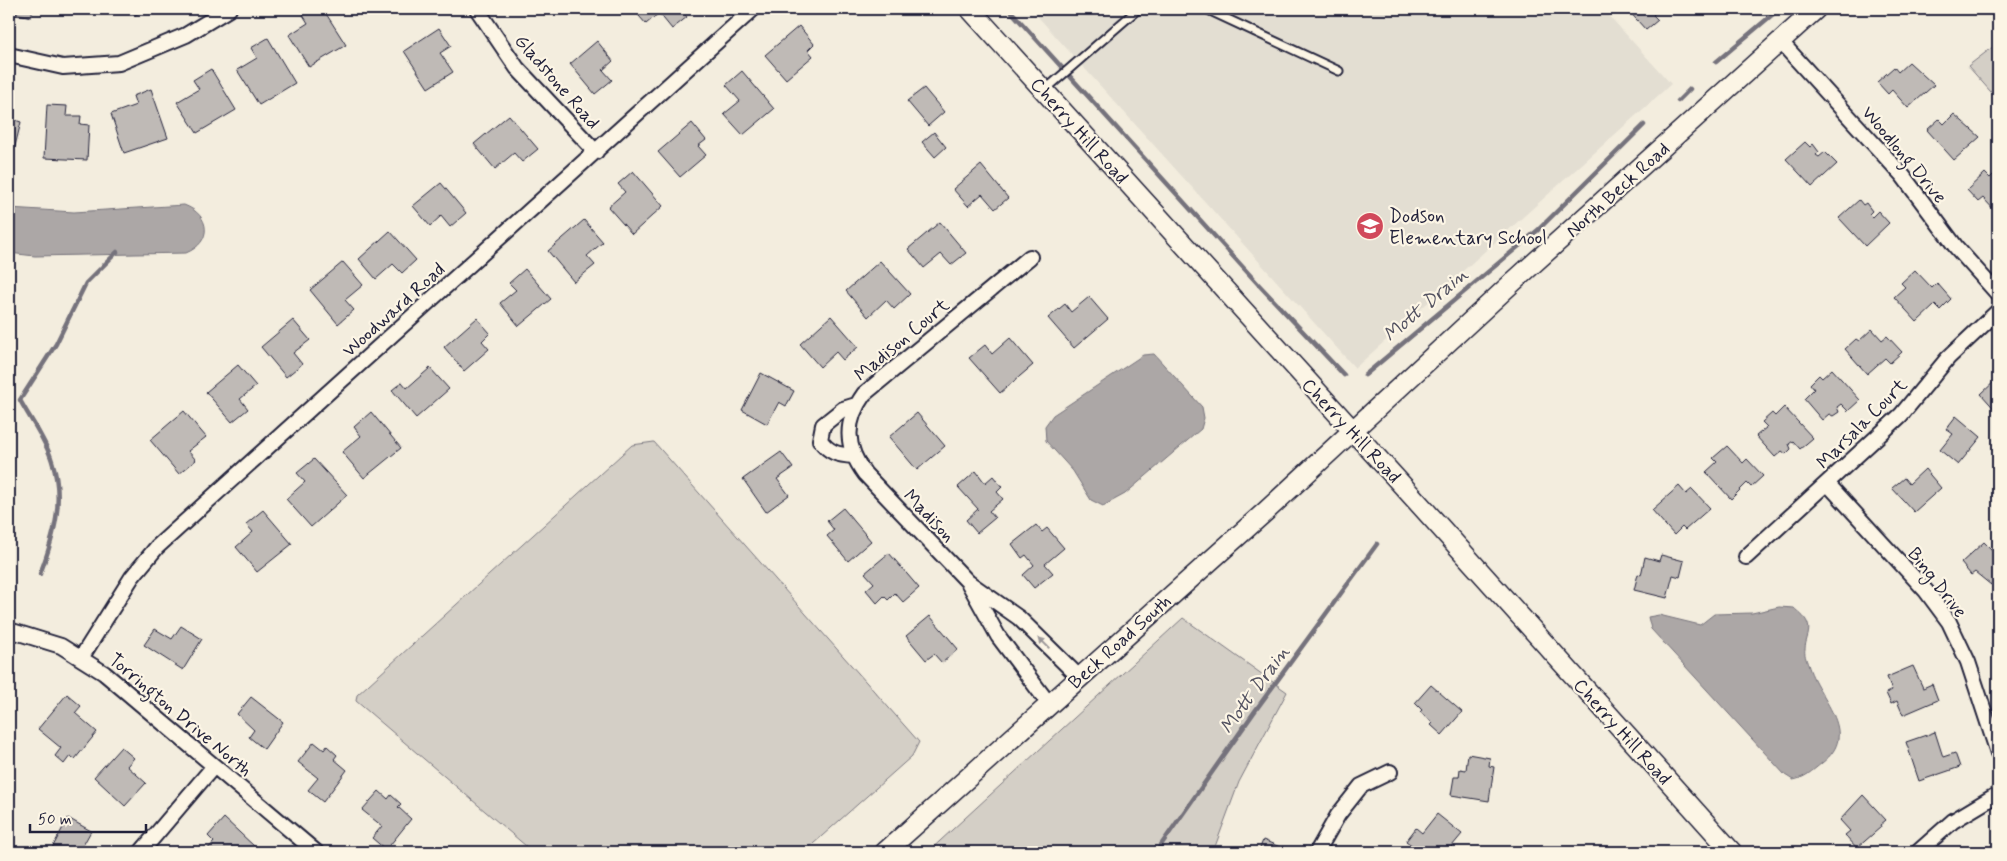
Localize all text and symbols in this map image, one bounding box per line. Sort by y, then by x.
street label: Gladstone Road [509,29,605,135]
street label: Cherry Hill Road [1024,72,1133,190]
street label: Woodlong Drive [1853,101,1952,211]
street label: North Beck Road [1561,137,1675,244]
place label: Dodson Elementary School [1389,204,1547,251]
school or university icon: Dodson Elementary School [1355,211,1385,241]
street label: Woodward Road [337,257,451,363]
water label: Mott Drain [1378,261,1474,349]
street label: Madison Court [849,293,955,387]
street label: Cherry Hill Road [1296,373,1406,489]
street label: Marsala Court [1811,373,1913,475]
street label: Madison [897,484,960,548]
street label: Bing Drive [1900,542,1972,625]
street label: Beck Road South [1063,589,1177,695]
one-way arrow [1038,638,1050,650]
water label: Mott Drain [1214,640,1297,740]
street label: Torrington Drive North [101,648,257,785]
street label: Cherry Hill Road [1567,673,1676,791]
scale bar [30,801,146,833]
text: 50 m [38,810,72,830]

